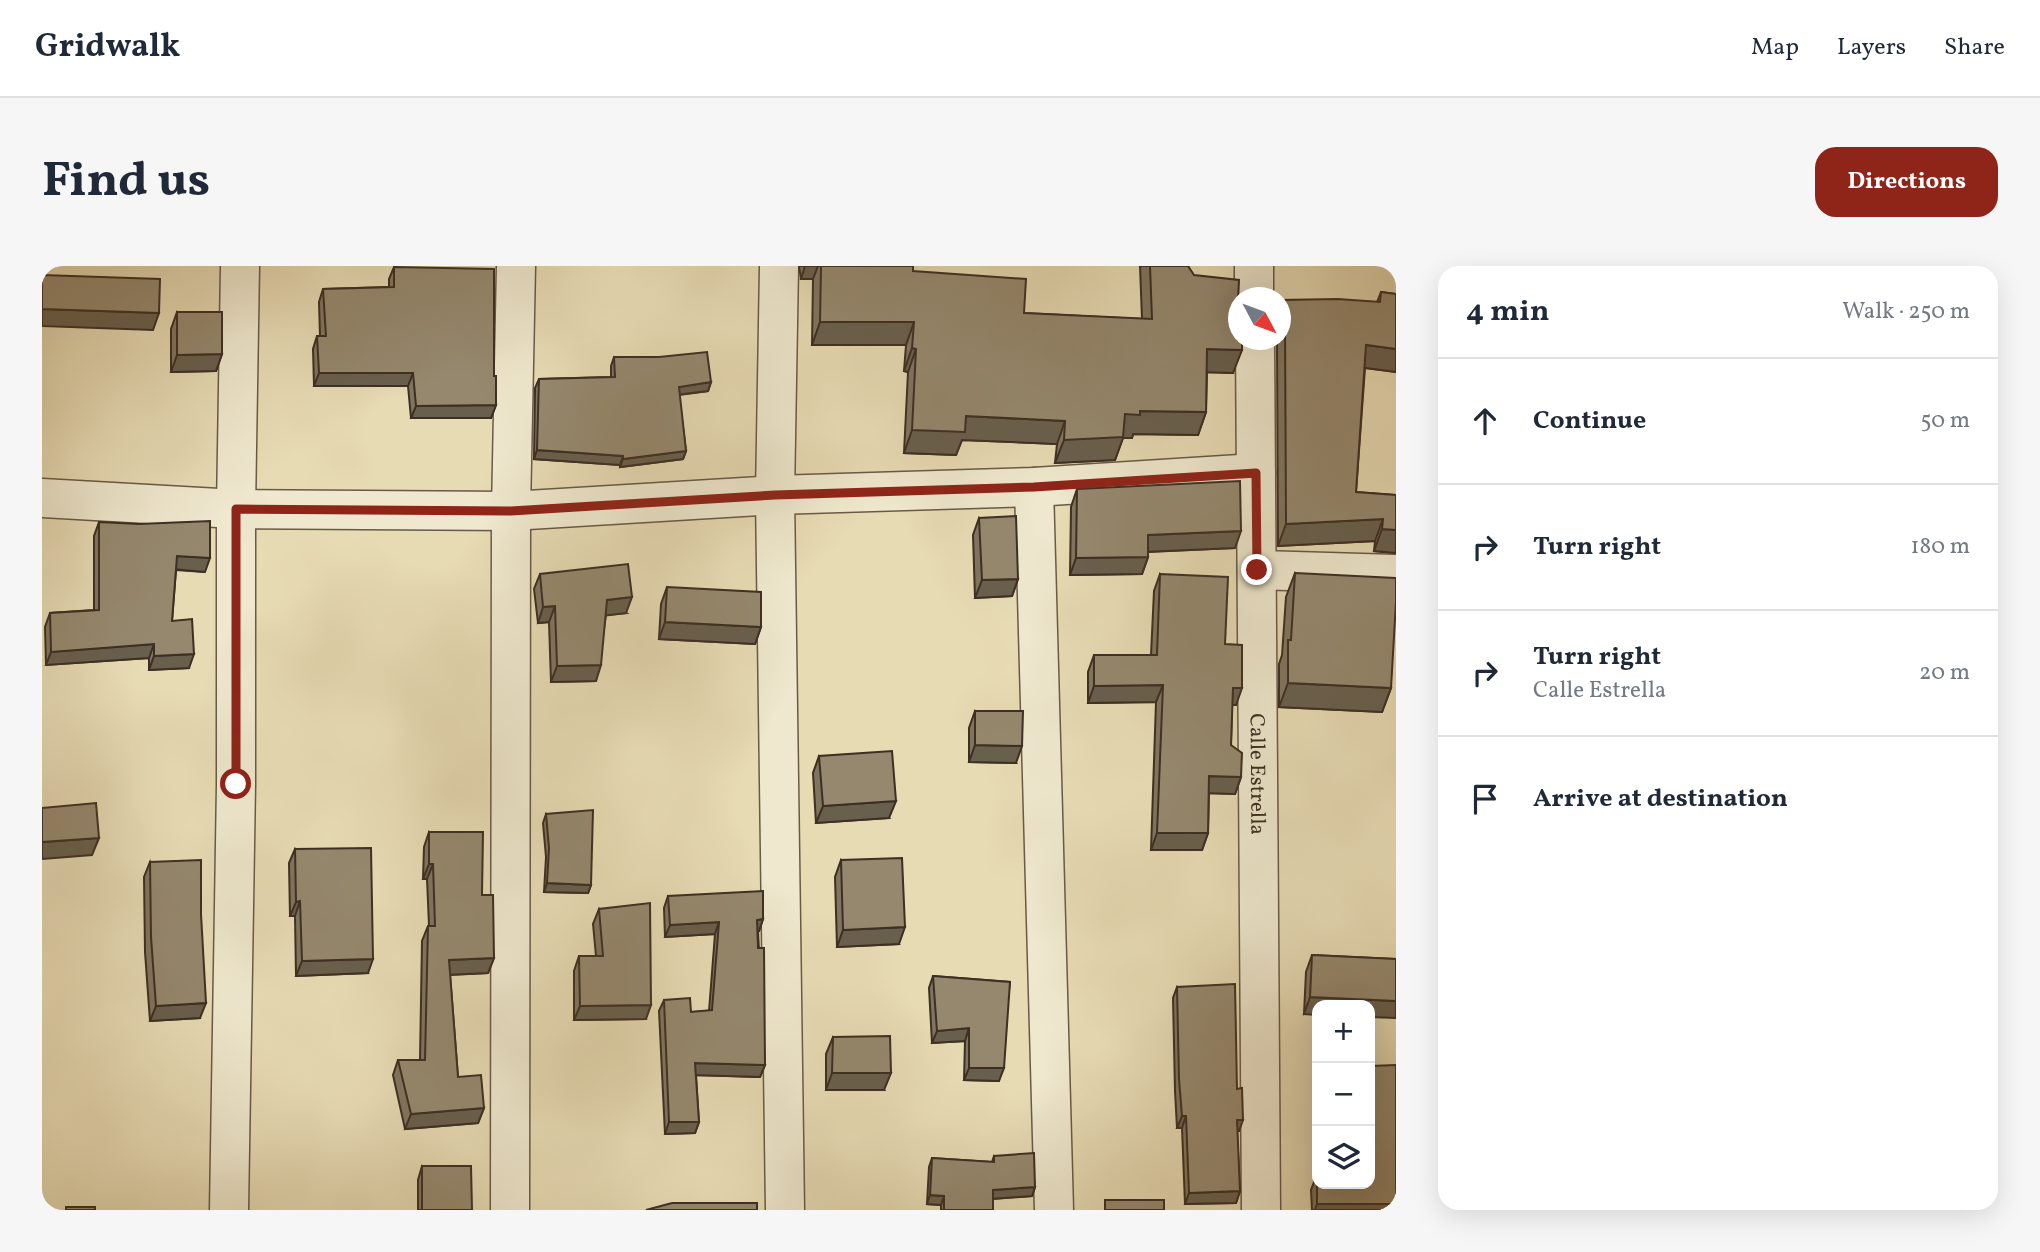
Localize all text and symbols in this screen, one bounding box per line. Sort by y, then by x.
text: Gridwalk [35,25,180,71]
text: Map [1751,31,1799,65]
text: Layers [1837,31,1906,65]
text: Share [1944,31,2005,65]
button: Directions [1815,147,1998,217]
text: Find us [42,148,210,217]
north arrow [1228,287,1291,350]
text: 4 min [1466,291,1550,333]
text: Walk · 250 m [1842,296,1970,328]
icon: ahead [1466,402,1504,440]
text: Continue [1533,403,1646,439]
text: 50 m [1921,405,1970,437]
icon: right [1466,528,1504,566]
text: Turn right [1533,529,1661,565]
text: 180 m [1911,531,1970,563]
route end [1241,554,1272,585]
text: Turn right [1533,639,1661,675]
icon: right [1466,654,1504,692]
text: 20 m [1919,657,1970,689]
text: Calle Estrella [1533,675,1666,707]
street label: Calle Estrella [1242,713,1271,835]
route start [220,768,251,799]
icon: arrive [1466,780,1504,818]
text: Arrive at destination [1533,781,1788,817]
map controls [1312,1000,1375,1189]
button: + [1312,1000,1375,1063]
button: − [1312,1063,1375,1126]
button: layers [1312,1126,1375,1189]

